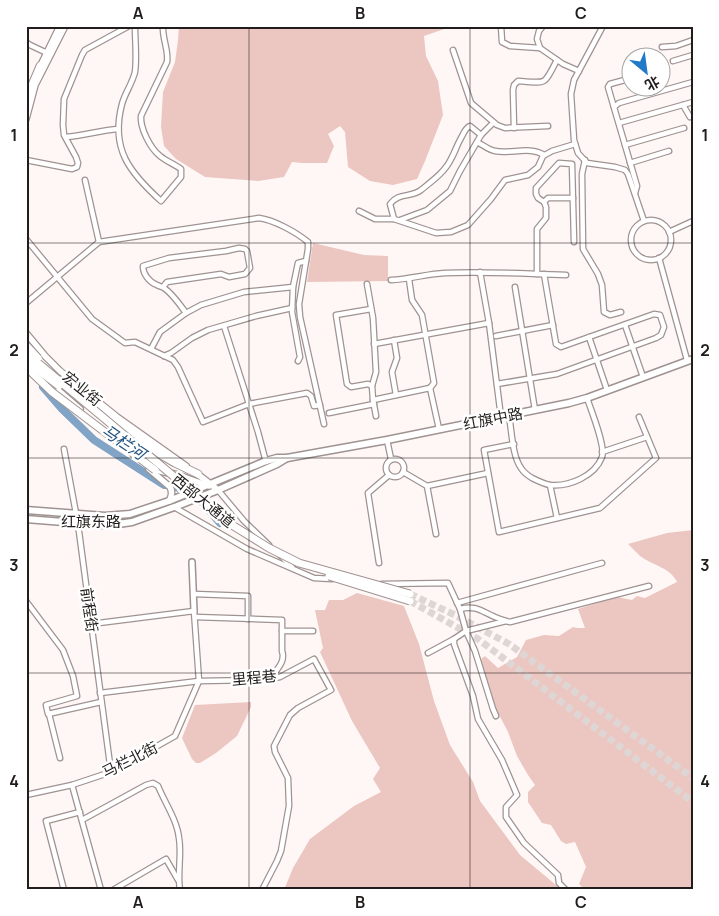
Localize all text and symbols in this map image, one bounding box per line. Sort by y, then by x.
text: A [133,2,144,24]
text: B [355,2,365,24]
text: C [575,2,587,24]
north arrow [622,48,672,98]
text: 北 [642,72,663,96]
text: 1 [10,124,18,146]
text: 1 [701,124,709,146]
text: 2 [9,339,19,361]
text: 2 [700,339,710,361]
street label: 宏业街 [58,366,106,411]
street label: 红旗中路 [461,402,524,435]
water label: 马栏河 [98,419,153,466]
street label: 西部大通道 [168,469,239,532]
street label: 红旗东路 [61,511,121,532]
text: 3 [9,554,19,576]
text: 3 [700,554,710,576]
street label: 前程街 [76,586,103,634]
street label: 里程巷 [231,665,277,690]
street label: 马栏北街 [98,737,161,783]
text: 4 [9,770,19,792]
text: 4 [700,770,710,792]
text: A [133,891,144,913]
text: B [355,891,365,913]
text: C [575,891,587,913]

